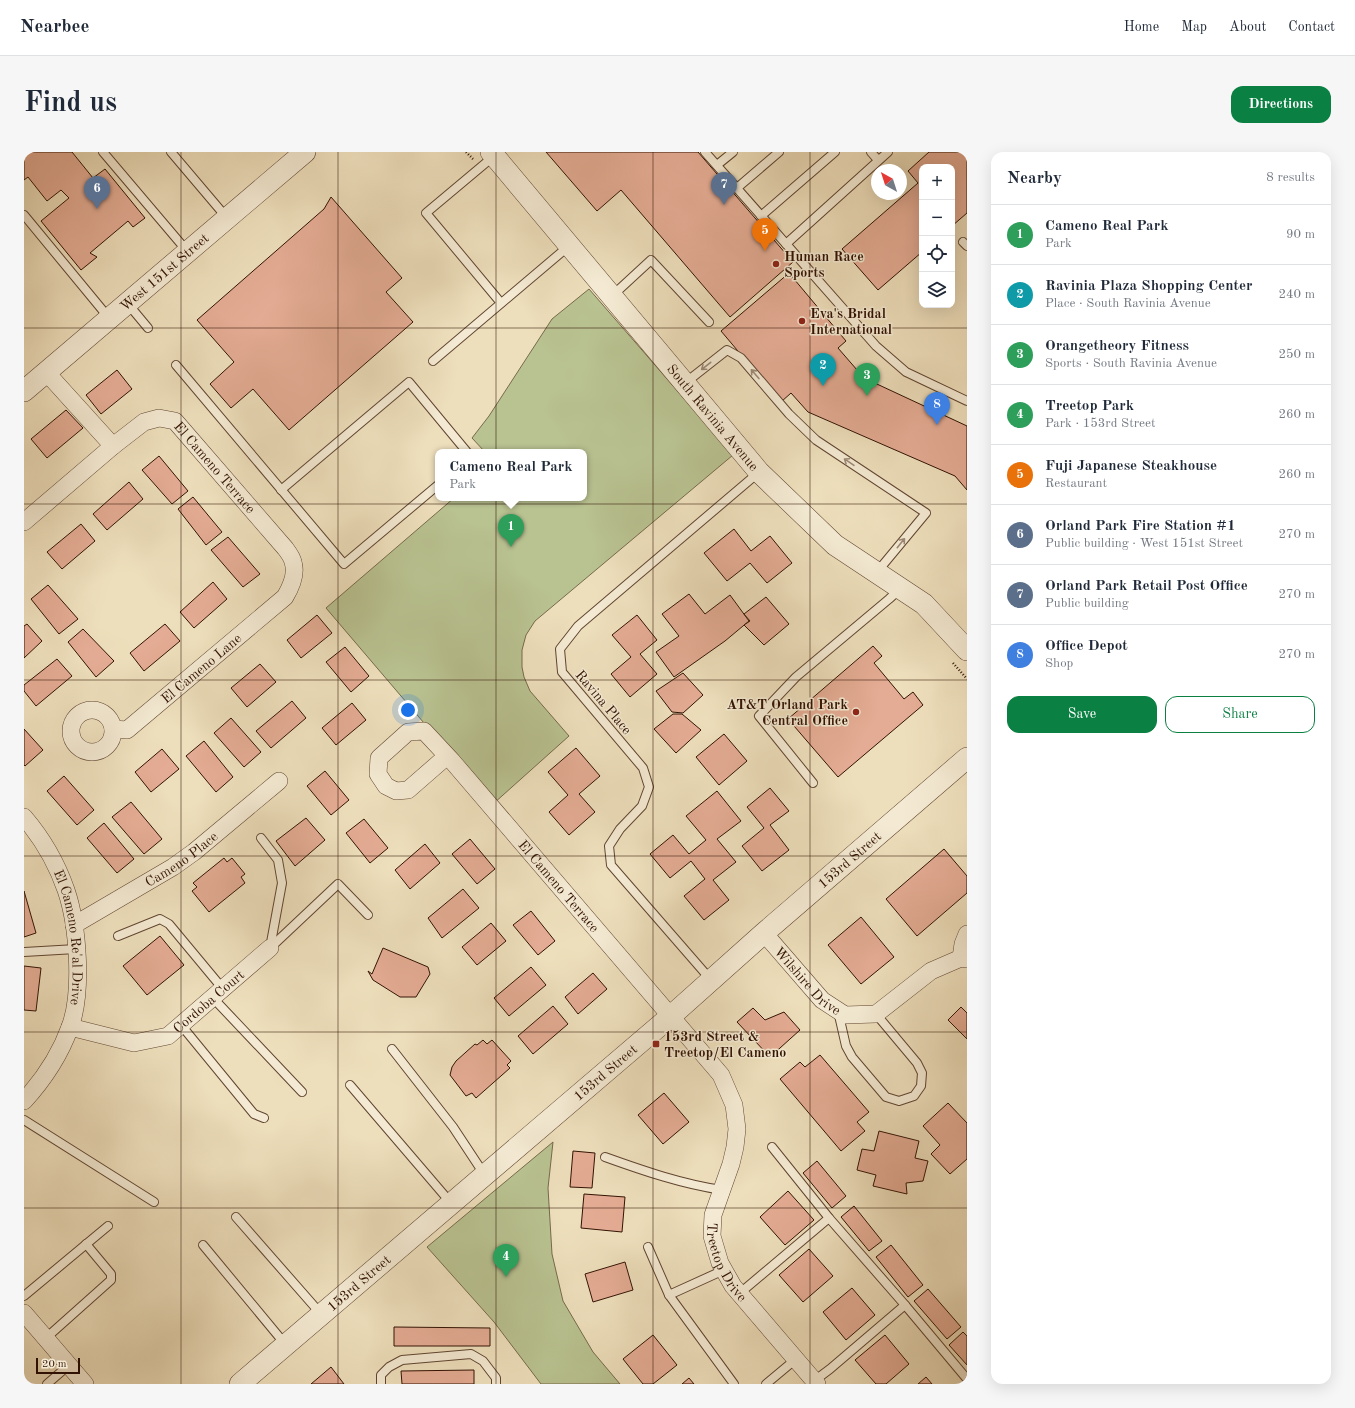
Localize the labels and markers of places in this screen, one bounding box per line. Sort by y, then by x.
pin: 7 [711,172,737,205]
pin: 6 [84,176,110,209]
pin: 5 [752,218,778,251]
place label: Human Race Sports [784,250,864,280]
marker: Human Race Sports [771,259,781,269]
place label: Eva's Bridal International [810,307,892,337]
marker: Eva's Bridal International [797,316,807,326]
pin: 2 [810,353,836,386]
pin: 3 [854,363,880,396]
pin: 8 [924,392,950,425]
pin: 1 [498,514,524,547]
place label: AT&T Orland Park Central Office [727,698,848,728]
marker: AT&T Orland Park Central Office [851,707,861,717]
place label: 153rd Street & Treetop/El Cameno [664,1030,786,1061]
marker: 153rd Street & Treetop/El Cameno [651,1039,661,1049]
pin: 4 [493,1244,519,1277]

